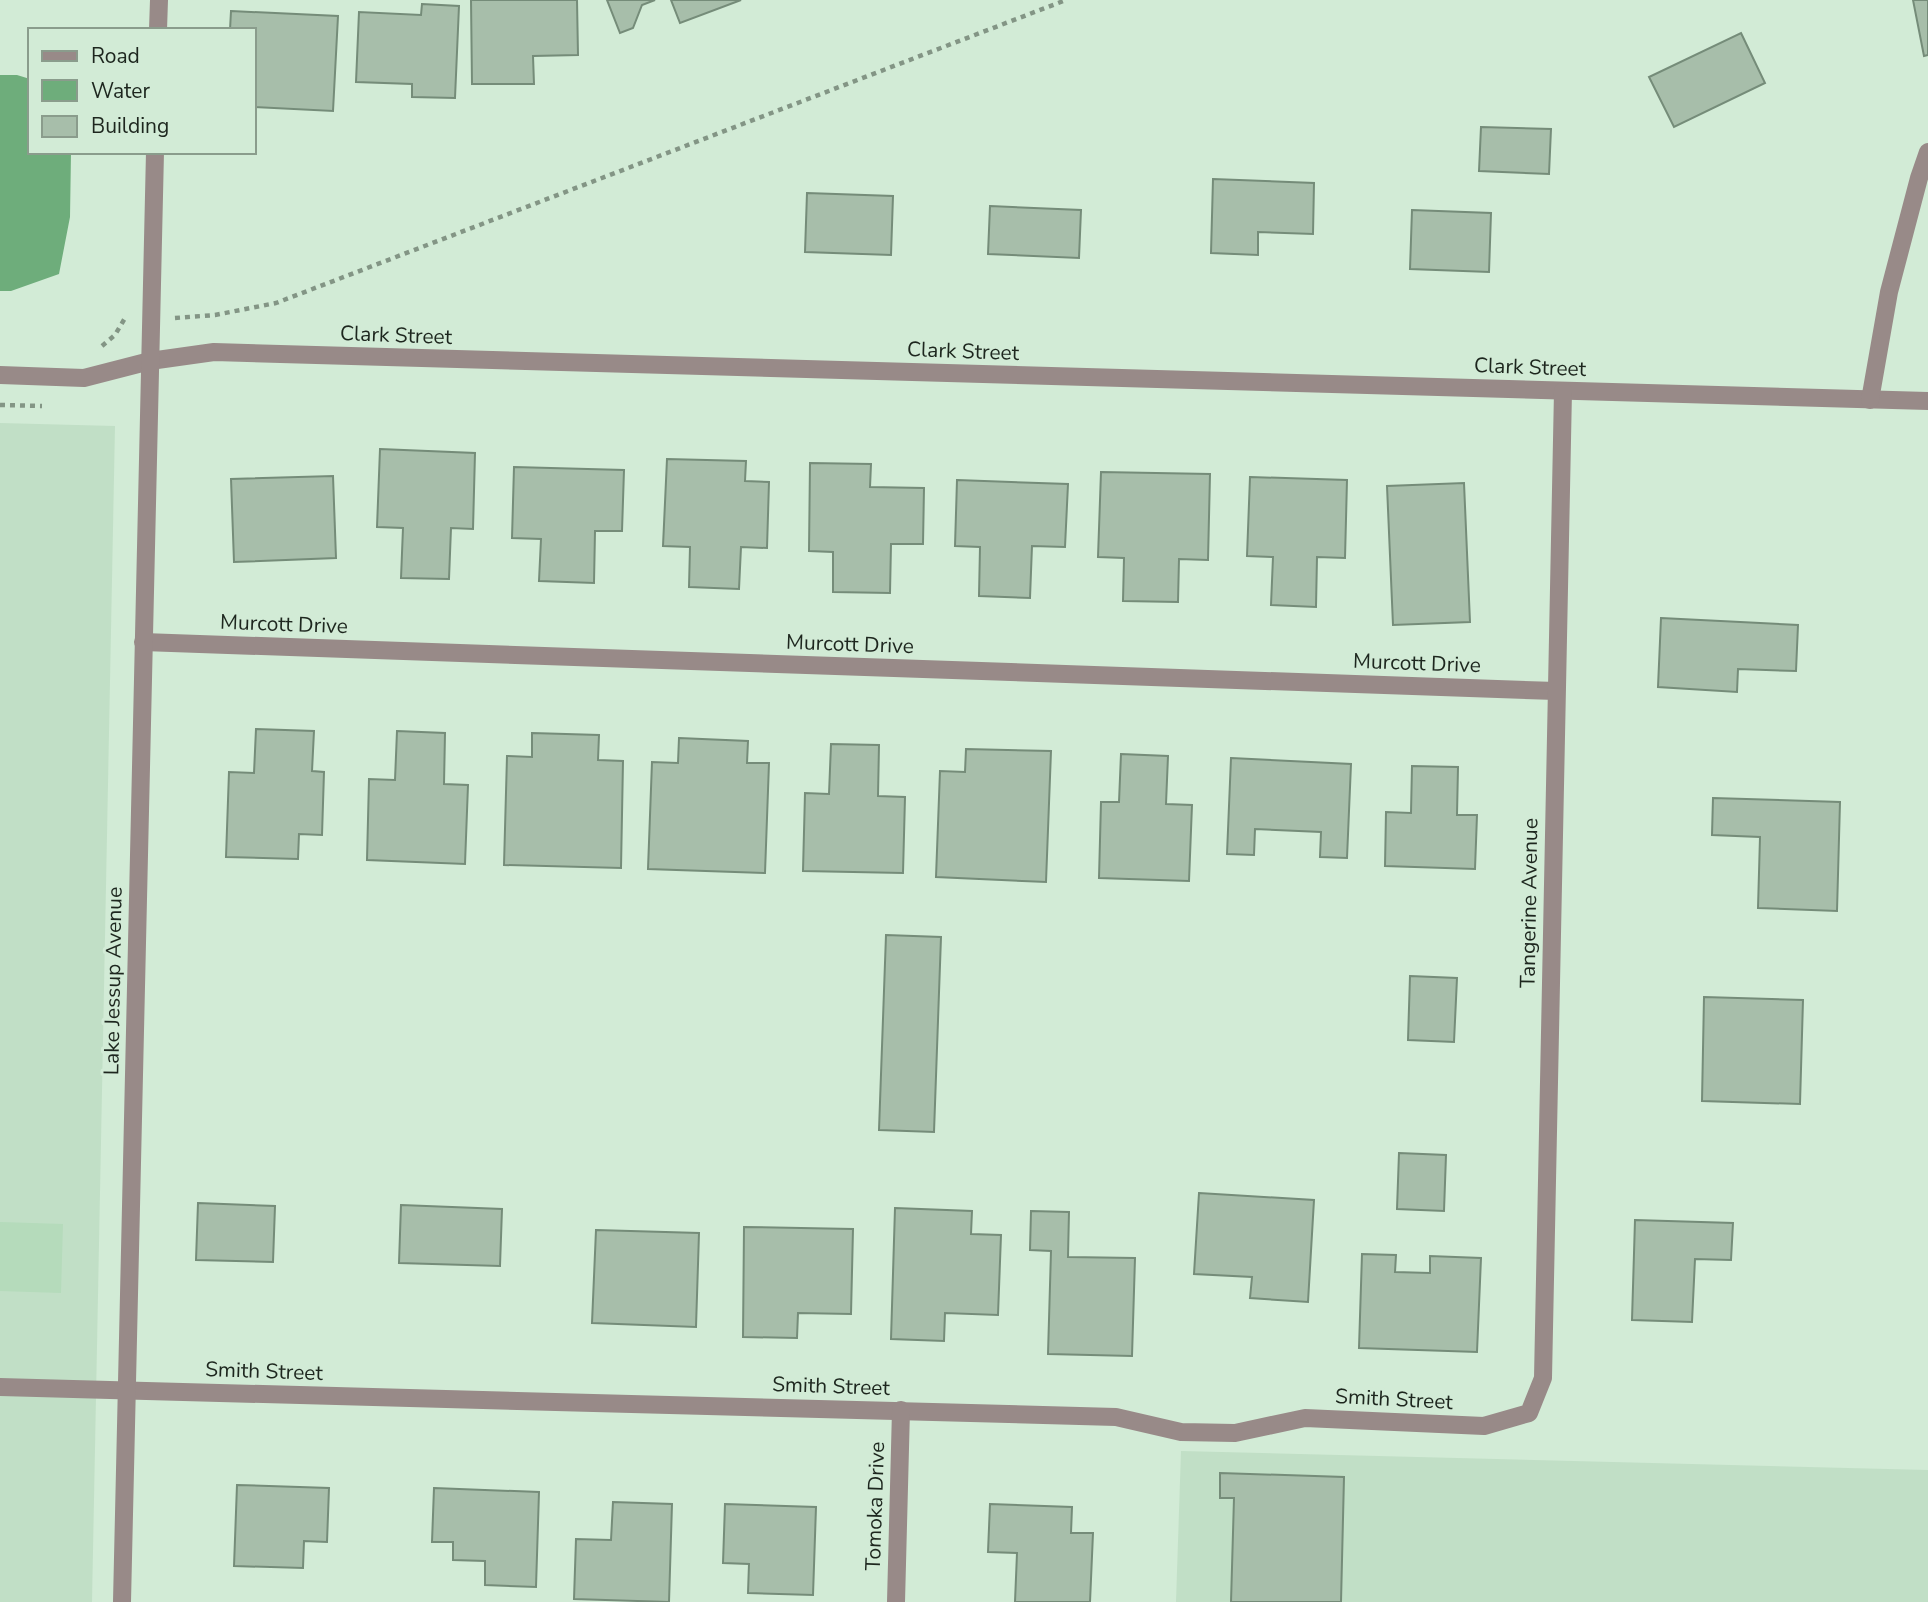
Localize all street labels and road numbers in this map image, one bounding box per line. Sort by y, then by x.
street label: Clark Street [339,319,453,351]
street label: Clark Street [906,335,1020,367]
street label: Clark Street [1473,351,1587,383]
street label: Murcott Drive [220,608,348,640]
street label: Murcott Drive [786,628,914,660]
street label: Murcott Drive [1353,647,1481,679]
street label: Tangerine Avenue [1514,818,1544,988]
street label: Lake Jessup Avenue [97,887,129,1075]
street label: Smith Street [205,1355,324,1387]
street label: Smith Street [772,1370,891,1402]
street label: Smith Street [1334,1382,1454,1416]
street label: Tomoka Drive [859,1441,891,1571]

